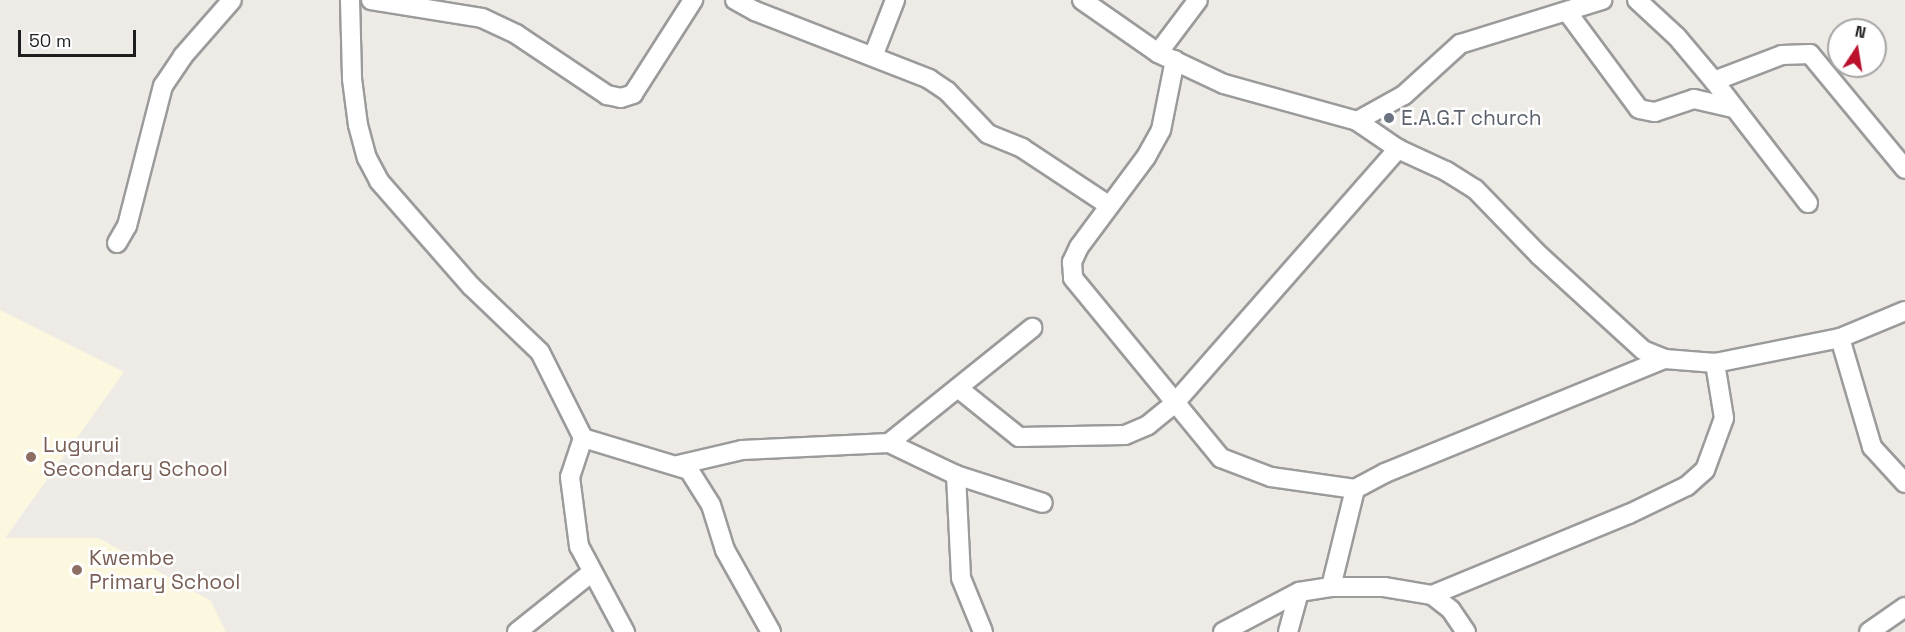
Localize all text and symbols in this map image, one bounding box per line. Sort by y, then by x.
scale bar [21,18,140,56]
north arrow [1827,18,1887,78]
text: N [1853,20,1868,43]
text: 50 m [29,29,71,52]
place label: E.A.G.T church [1401,105,1542,131]
marker: E.A.G.T church [1382,111,1396,125]
place label: Lugurui Secondary School [43,432,228,482]
marker: Lugurui Secondary School [24,450,38,464]
place label: Kwembe Primary School [89,545,240,595]
marker: Kwembe Primary School [70,563,84,577]

